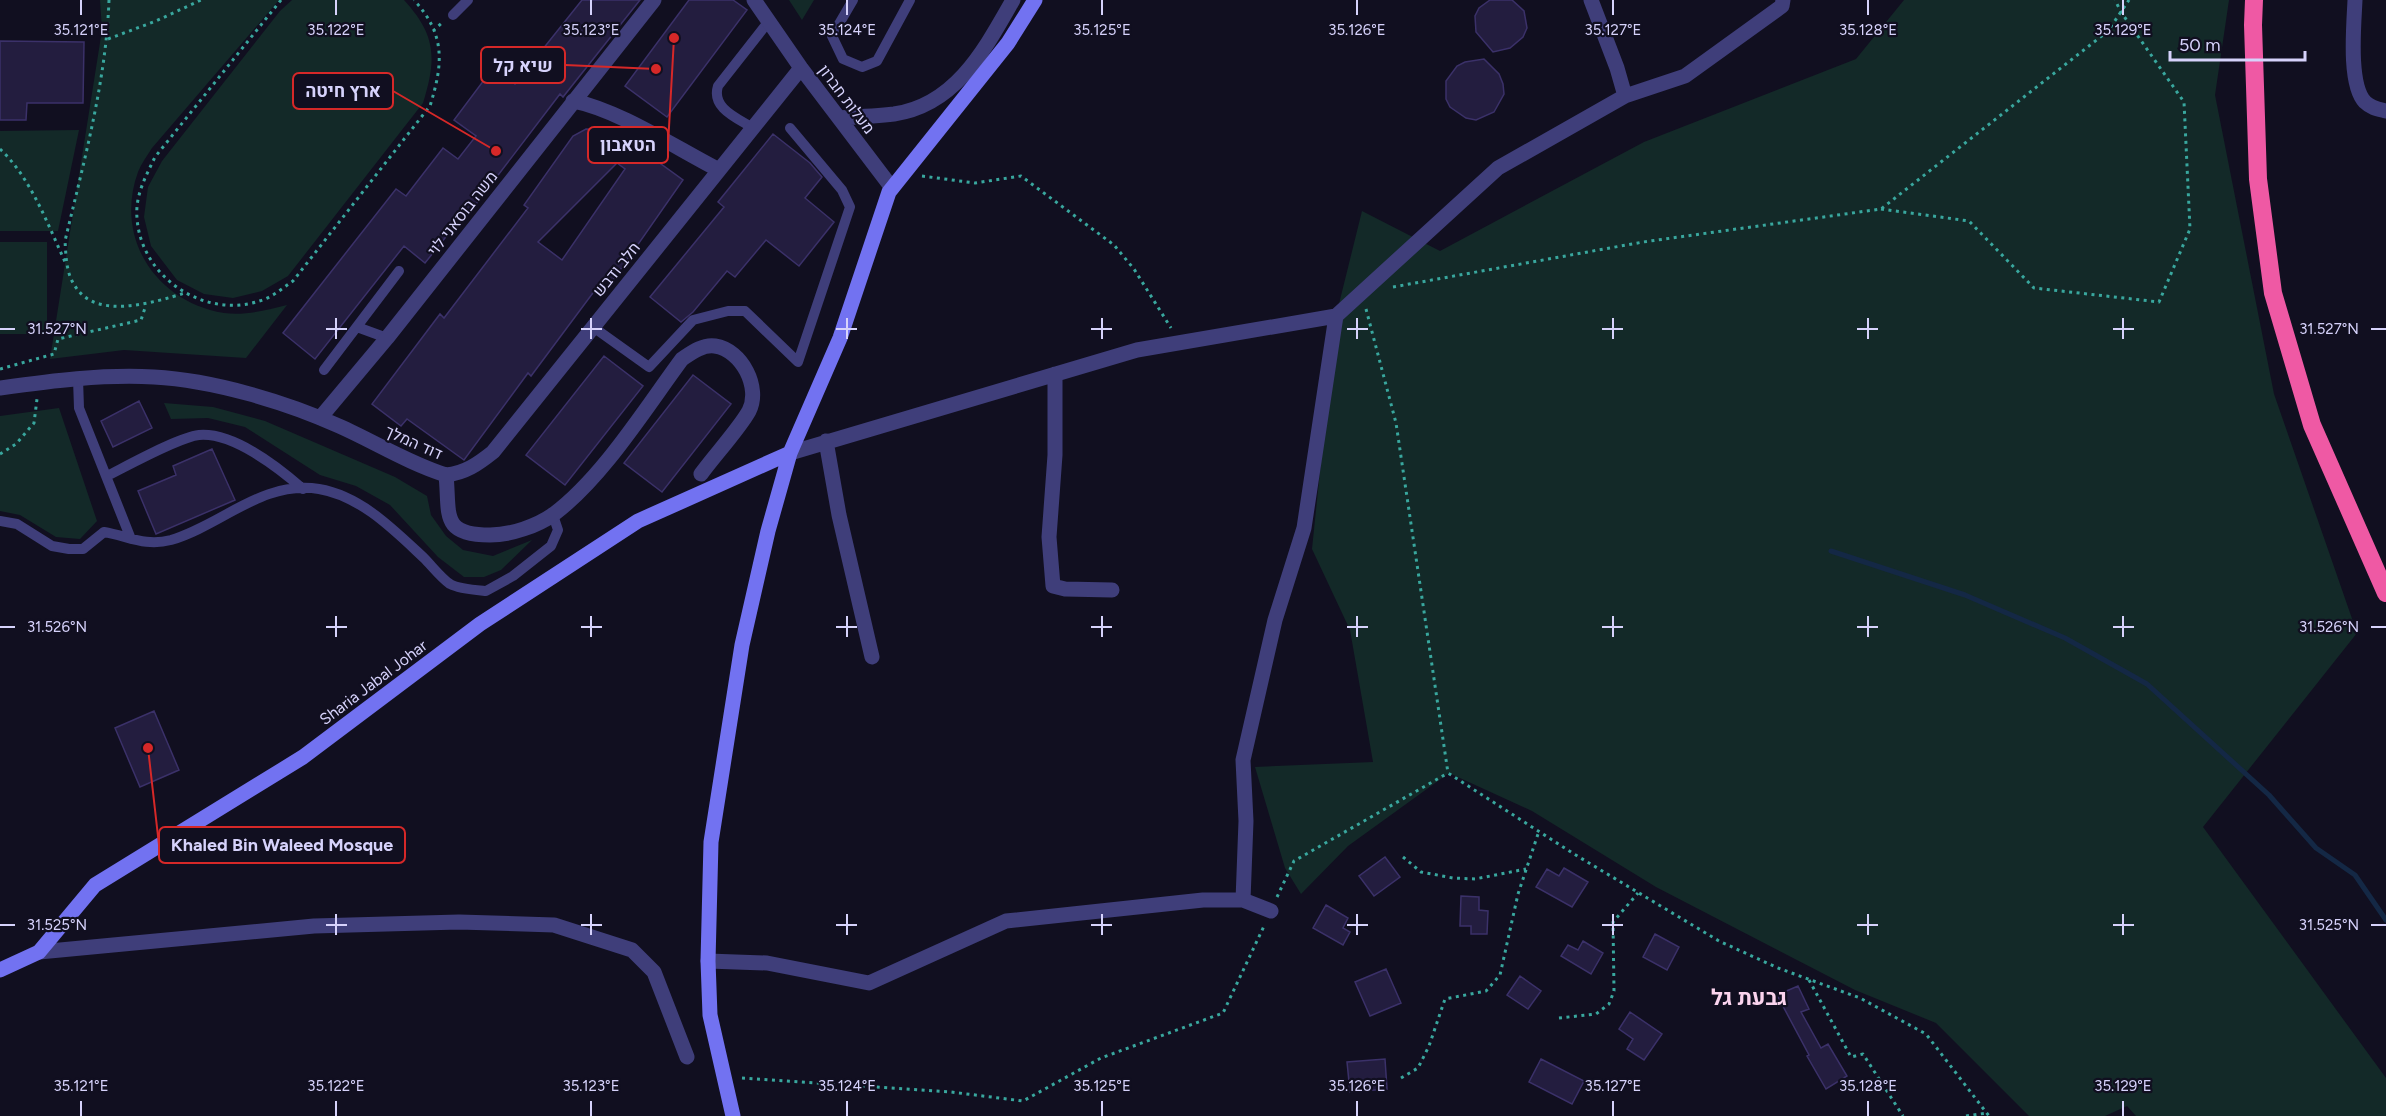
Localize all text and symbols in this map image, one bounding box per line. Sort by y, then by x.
text: 35.121°E [53,21,109,39]
text: 35.122°E [307,21,365,39]
text: 35.123°E [562,21,620,39]
text: 35.124°E [818,21,876,39]
text: 35.125°E [1073,21,1131,39]
text: 35.126°E [1328,21,1386,39]
text: 35.127°E [1585,21,1641,39]
text: 35.128°E [1839,21,1897,39]
text: 35.129°E [2094,21,2152,39]
scale bar [2170,24,2305,62]
text: 50 m [2179,34,2221,56]
callout: שיא קל [481,47,565,83]
text: שיא קל [493,55,553,77]
street label: מעלות חברון [814,61,879,138]
callout: ארץ חיטה [293,73,393,109]
text: ארץ חיטה [305,80,381,102]
callout: הטאבון [588,127,668,163]
text: הטאבון [600,134,656,156]
street label: משה בוסאני לוי [423,167,501,259]
street label: חלב ודבש [589,238,644,300]
text: 31.527°N [27,320,87,338]
text: 31.527°N [2299,320,2359,338]
street label: דוד המלך [382,421,446,464]
text: 31.526°N [27,618,87,636]
text: 31.526°N [2299,618,2359,636]
street label: Sharia Jabal Johar [316,635,431,729]
callout: Khaled Bin Waleed Mosque [159,827,405,863]
text: Khaled Bin Waleed Mosque [171,834,393,856]
text: 31.525°N [27,916,87,934]
text: 31.525°N [2299,916,2359,934]
district label: גבעת גל [1711,984,1787,1011]
text: 35.121°E [53,1077,109,1095]
text: 35.122°E [307,1077,365,1095]
text: 35.123°E [562,1077,620,1095]
text: 35.124°E [818,1077,876,1095]
text: 35.125°E [1073,1077,1131,1095]
text: 35.126°E [1328,1077,1386,1095]
text: 35.127°E [1585,1077,1641,1095]
text: 35.128°E [1839,1077,1897,1095]
text: 35.129°E [2094,1077,2152,1095]

